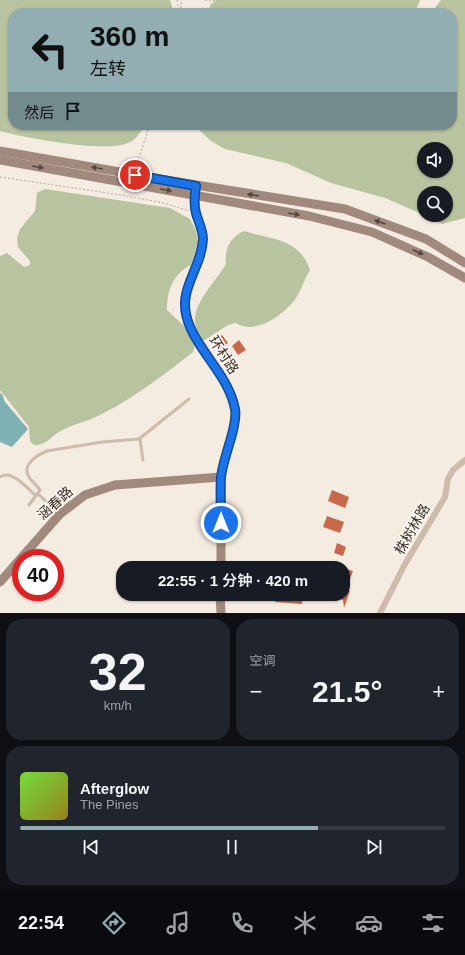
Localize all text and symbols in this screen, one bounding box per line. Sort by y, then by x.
text: 360 m [90,21,169,52]
icon: left [24,24,76,76]
text: 左转 [90,59,126,79]
icon: arrive [62,100,84,122]
text: 然后 [24,104,54,121]
map controls [417,142,453,222]
button: sound [417,142,453,178]
pin [118,158,152,192]
one-way arrow [32,164,44,170]
icon: arrive [124,164,146,186]
one-way arrow [91,165,103,171]
button: search [417,186,453,222]
one-way arrow [160,188,172,194]
one-way arrow [247,191,259,197]
one-way arrow [288,211,300,217]
one-way arrow [373,219,385,225]
one-way arrow [412,249,423,255]
street label: 环村路 [206,333,242,377]
street label: 涵春路 [34,483,76,523]
street label: 株树林路 [391,501,433,557]
position arrow [200,502,242,544]
speed limit sign: 40 [12,549,64,601]
text: 22:55 · 1 分钟 · 420 m [158,572,308,589]
text: 32 [89,643,147,701]
text: 空调 [250,653,276,668]
text: 21.5° [312,675,382,708]
text: − [250,679,262,704]
text: + [432,679,445,704]
text: km/h [104,698,132,713]
text: Afterglow [80,780,149,797]
text: The Pines [80,797,139,812]
icon: previous [80,836,102,858]
icon: pause [221,836,243,858]
icon: next [363,836,385,858]
icon: directions [100,909,128,937]
icon: music [164,909,192,937]
icon: phone [228,909,256,937]
icon: climate [291,909,319,937]
icon: car [355,909,383,937]
icon: filters [419,909,447,937]
text: 22:54 [18,913,64,933]

